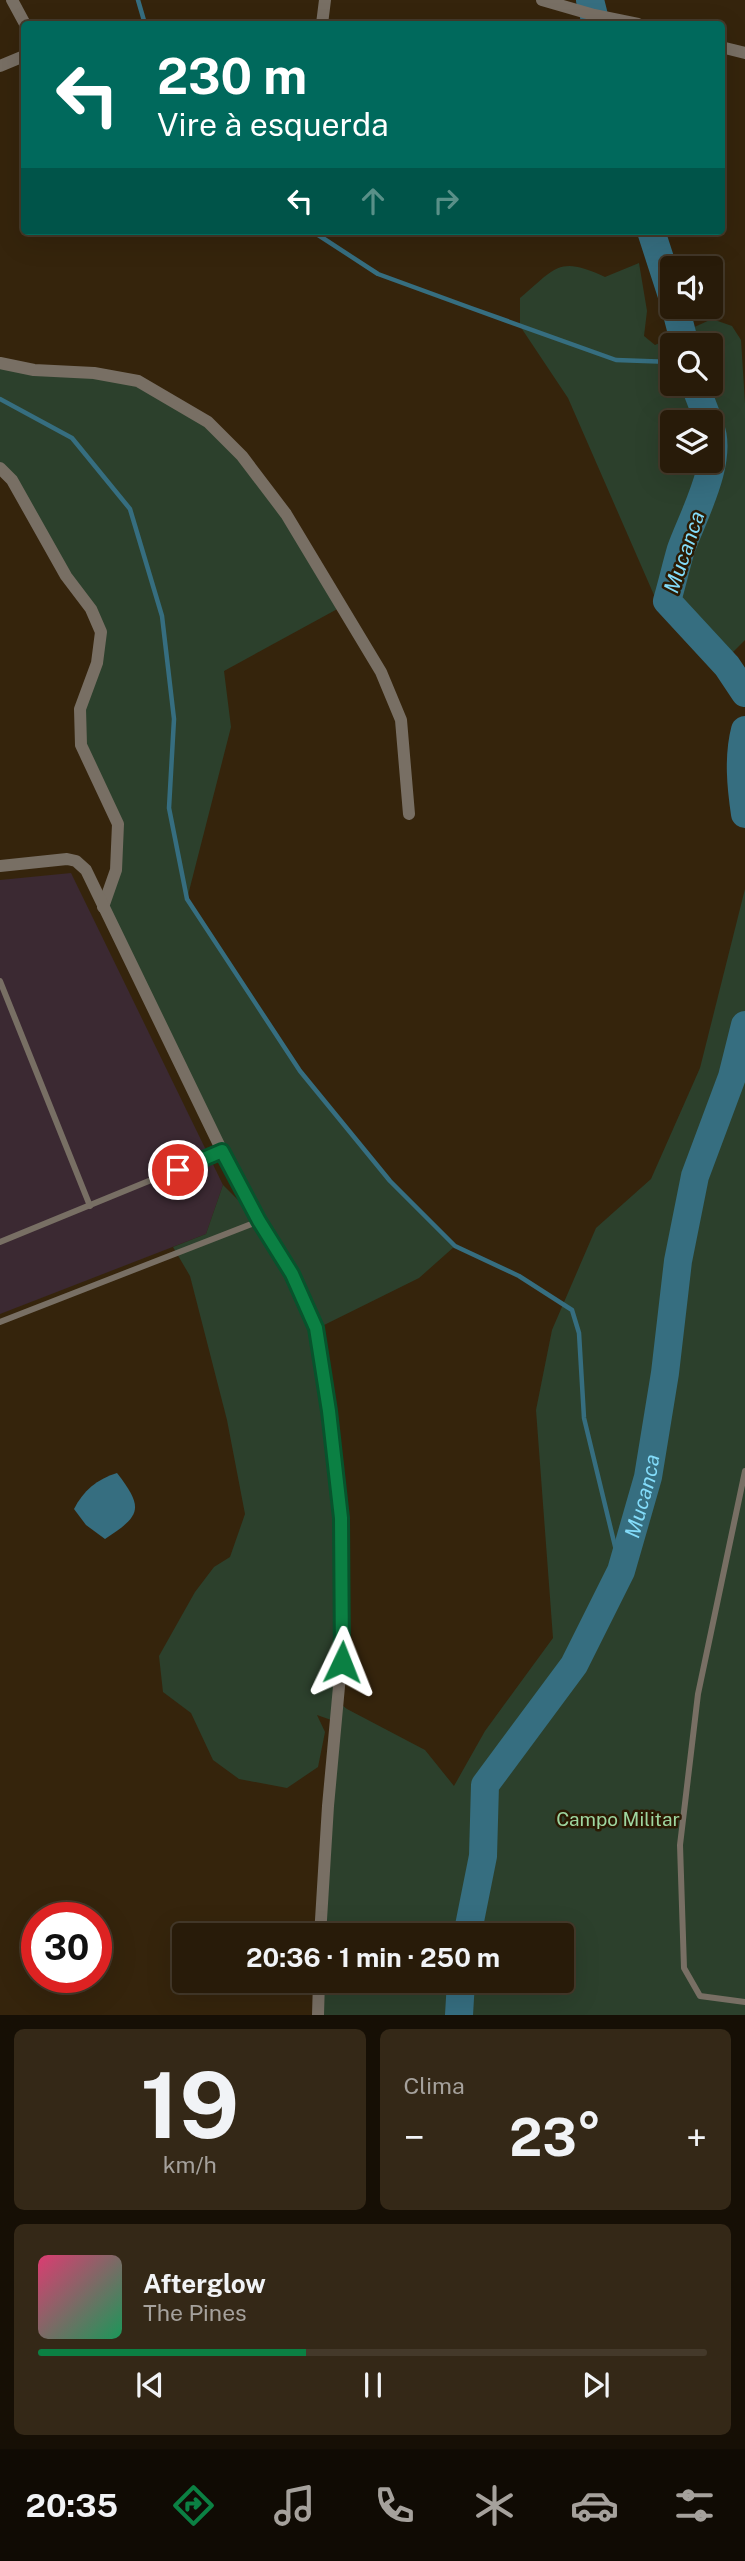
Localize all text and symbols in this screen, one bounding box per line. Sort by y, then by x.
text: 230 m [157,47,307,105]
icon: left [42,49,133,140]
text: Vire à esquerda [157,106,389,143]
icon: left [281,182,319,220]
icon: ahead [354,182,392,220]
icon: right [427,182,465,220]
map controls [660,256,723,473]
button: sound [660,256,723,319]
button: search [660,333,723,396]
button: layers [660,410,723,473]
water label: Mucanca [658,508,710,596]
pin [148,1140,208,1200]
icon: arrive [159,1151,197,1189]
water label: Mucanca [619,1452,664,1541]
position arrow [305,1625,379,1699]
park label: Campo Militar [556,1808,680,1830]
speed limit sign: 30 [21,1902,112,1993]
text: 20:36 · 1 min · 250 m [246,1942,500,1973]
text: 19 [140,2052,239,2158]
text: Clima [404,2072,465,2099]
text: 23° [509,2107,601,2168]
text: − [404,2115,425,2160]
text: + [686,2115,707,2160]
text: km/h [163,2151,217,2178]
text: Afterglow [143,2268,266,2299]
text: The Pines [143,2299,247,2326]
icon: previous [131,2366,169,2404]
icon: pause [354,2366,392,2404]
icon: next [577,2366,615,2404]
icon: directions [169,2481,218,2530]
icon: music [270,2481,319,2530]
icon: phone [370,2481,419,2530]
icon: climate [470,2481,519,2530]
icon: car [570,2481,619,2530]
icon: filters [670,2481,719,2530]
text: 20:35 [26,2487,118,2524]

